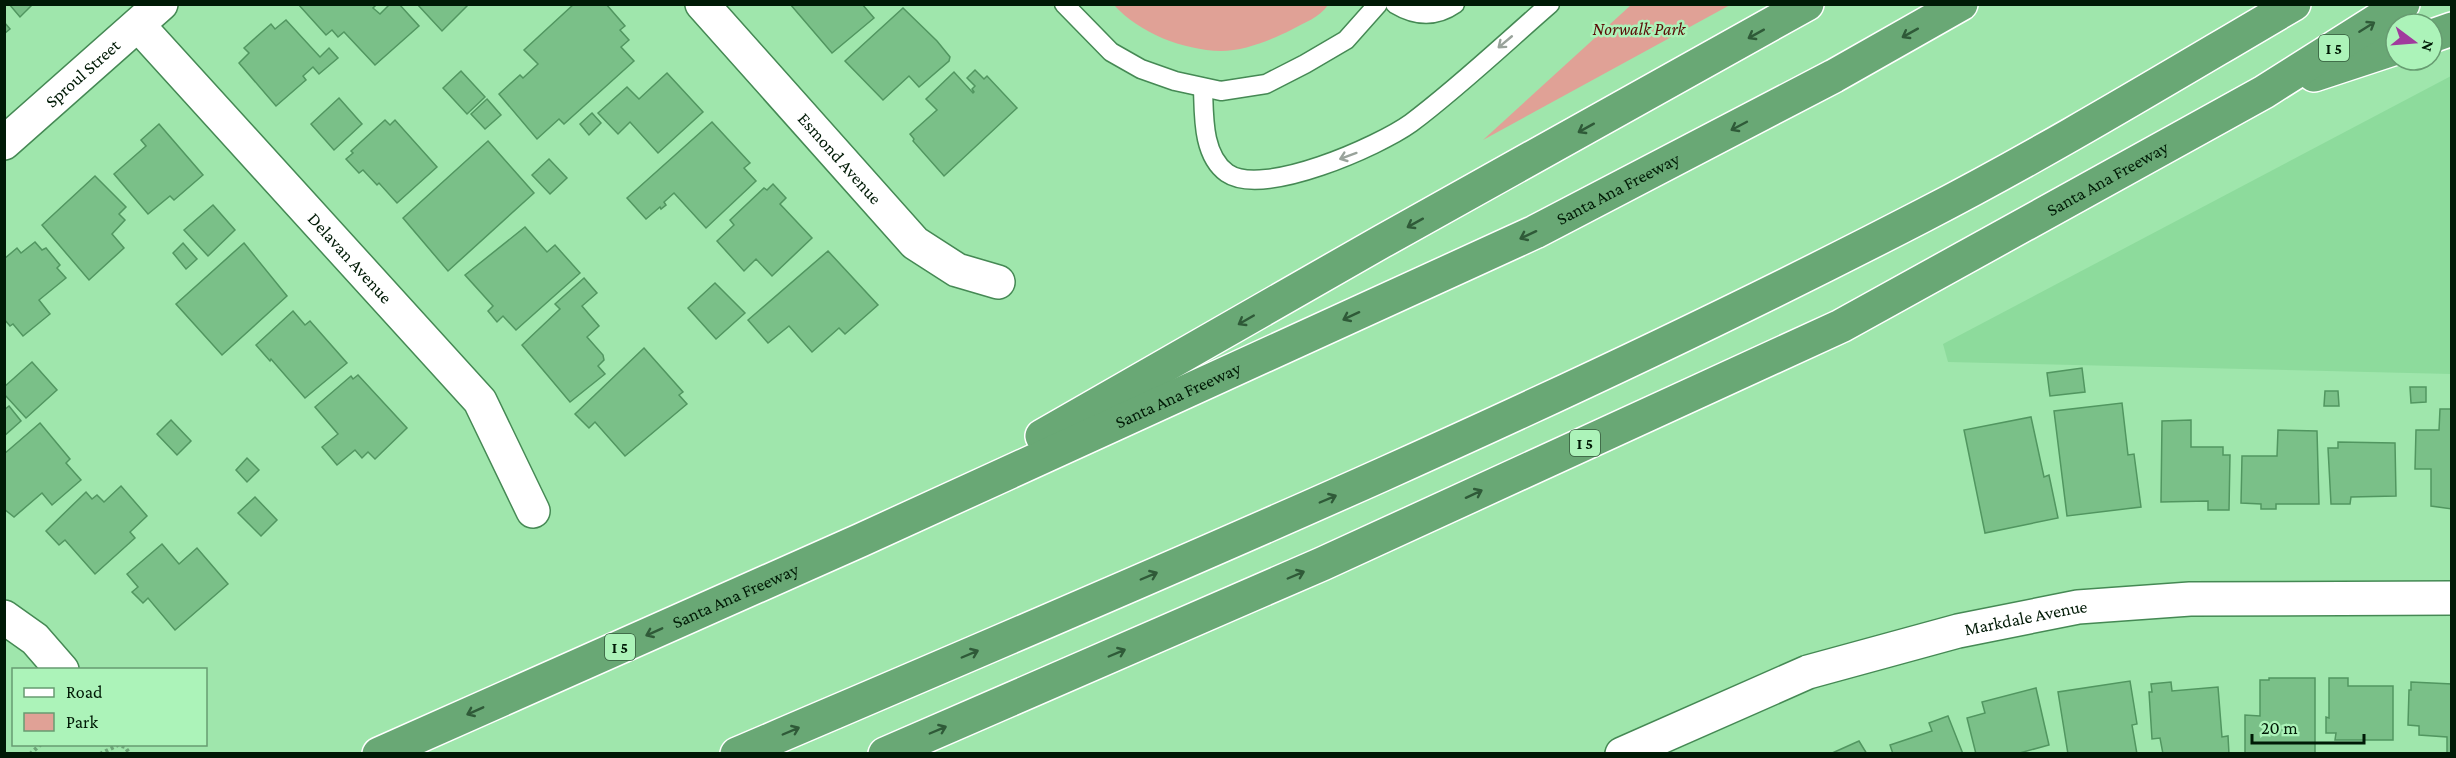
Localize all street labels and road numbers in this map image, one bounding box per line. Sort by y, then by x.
street label: Sproul Street [41,35,125,112]
road number: I 5 [2319,35,2349,61]
street label: Esmond Avenue [794,109,886,208]
street label: Santa Ana Freeway [2043,137,2172,220]
street label: Santa Ana Freeway [1553,148,1683,229]
street label: Delavan Avenue [304,209,396,308]
street label: Santa Ana Freeway [1112,357,1245,432]
road number: I 5 [1570,430,1600,456]
street label: Santa Ana Freeway [669,559,802,632]
street label: Markdale Avenue [1963,596,2088,639]
road number: I 5 [605,634,635,660]

